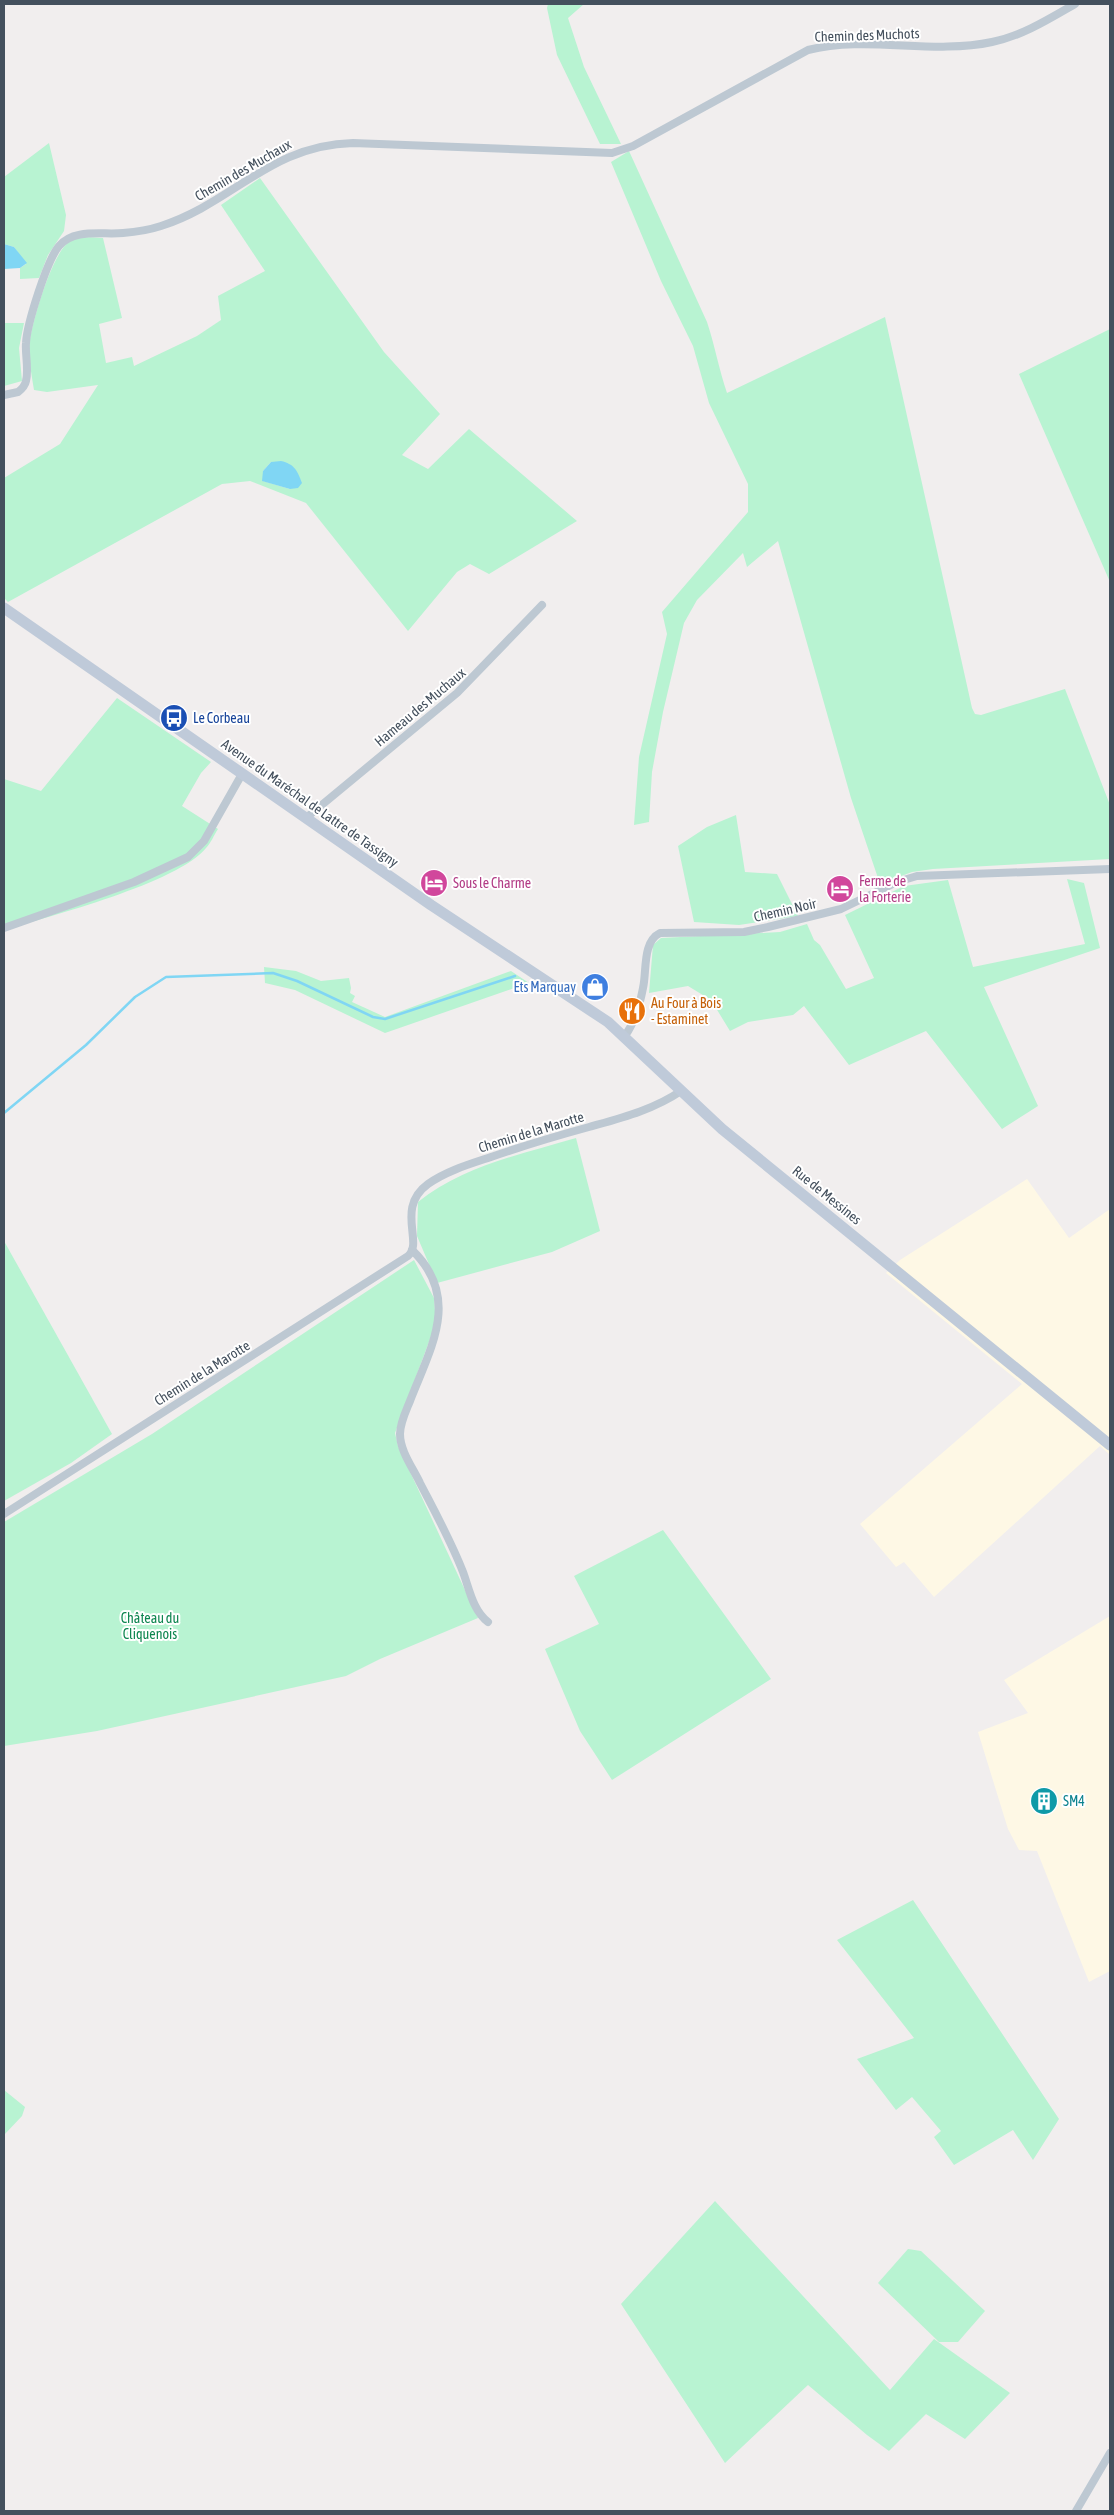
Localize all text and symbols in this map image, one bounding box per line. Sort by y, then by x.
street label: Chemin des Muchots [814,25,920,45]
street label: Chemin des Muchaux [192,136,294,204]
street label: Hameau des Muchaux [372,664,469,750]
bus stop icon: Le Corbeau [159,703,189,733]
place label: Le Corbeau [193,710,250,726]
street label: Avenue du Maréchal de Lattre de Tassigny [219,736,402,870]
hotel icon: Sous le Charme [419,868,449,898]
place label: Ferme de la Forterie [859,873,911,905]
hotel icon: Ferme de la Forterie [825,874,855,904]
place label: Sous le Charme [453,875,531,891]
street label: Chemin Noir [752,895,819,925]
shop icon: Ets Marquay [580,972,610,1002]
place label: Ets Marquay [513,979,576,995]
place label: Au Four à Bois - Estaminet [651,995,721,1027]
restaurant icon: Au Four à Bois - Estaminet [617,996,647,1026]
street label: Chemin de la Marotte [476,1108,586,1156]
street label: Rue de Messines [789,1162,865,1228]
street label: Chemin de la Marotte [151,1337,253,1409]
park label: Château du Cliquenois [121,1610,179,1642]
building icon: SM4 [1029,1786,1059,1816]
place label: SM4 [1063,1793,1085,1809]

